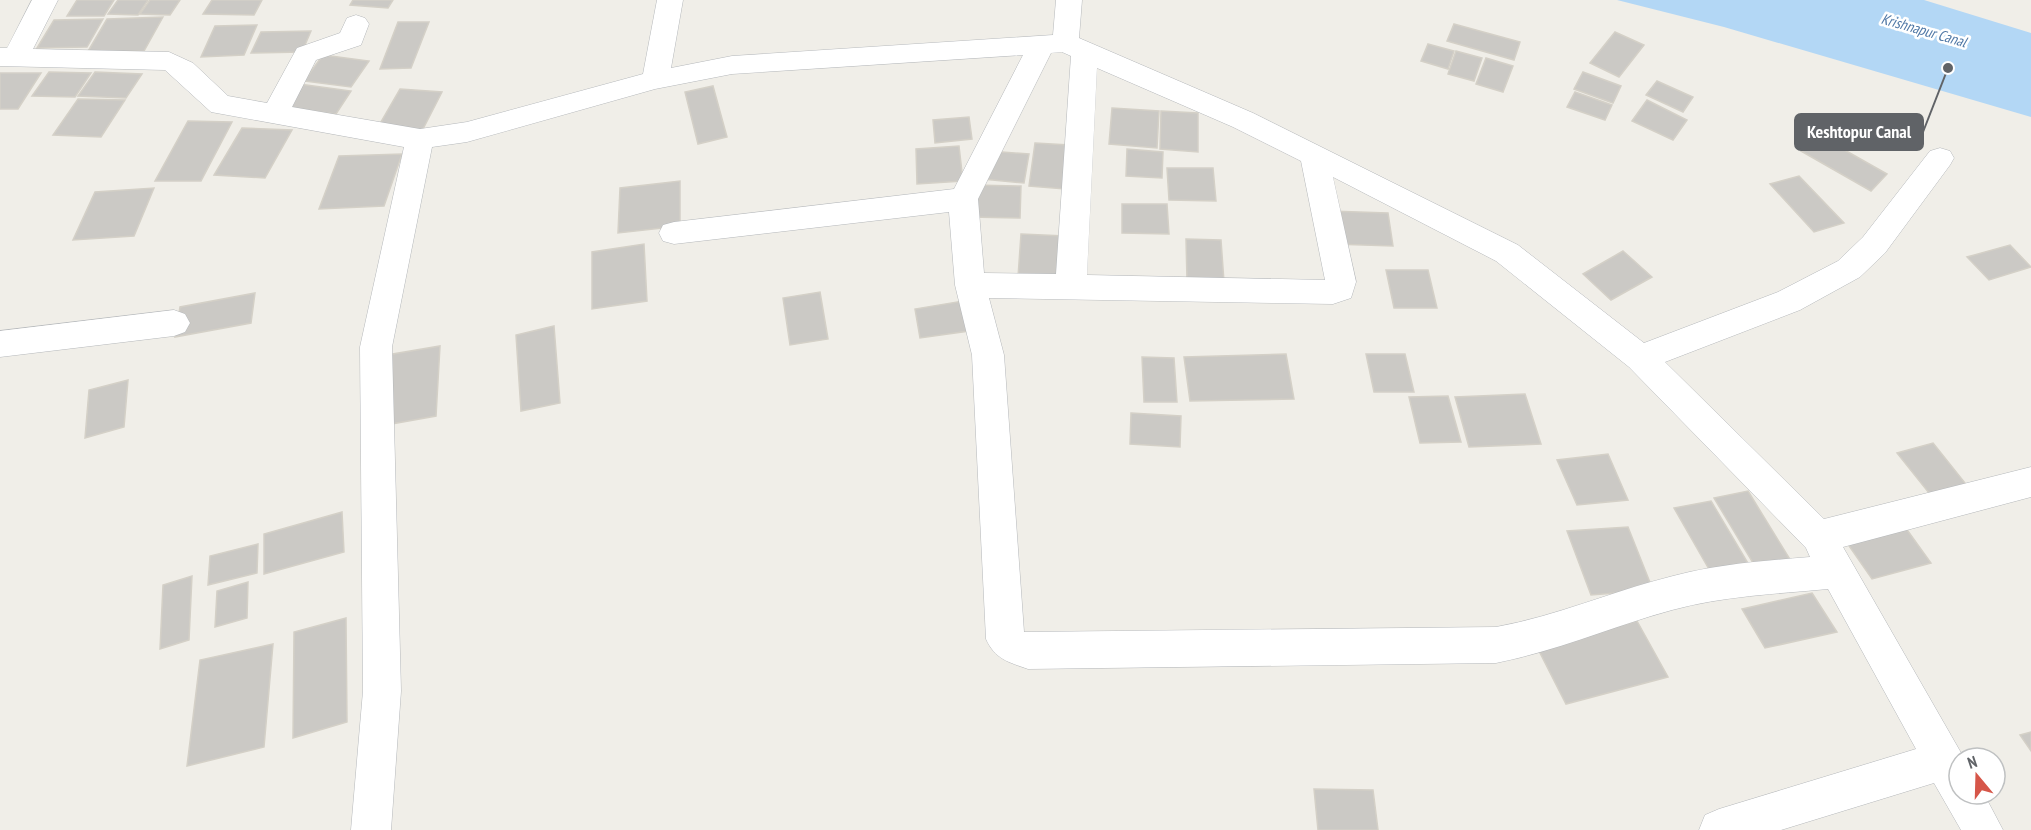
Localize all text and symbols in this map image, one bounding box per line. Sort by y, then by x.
water label: Krishnapur Canal [1879,9,1970,52]
callout: Keshtopur Canal [1795,114,1923,150]
text: Keshtopur Canal [1807,120,1912,143]
north arrow [1947,746,2007,806]
text: N [1965,751,1979,773]

